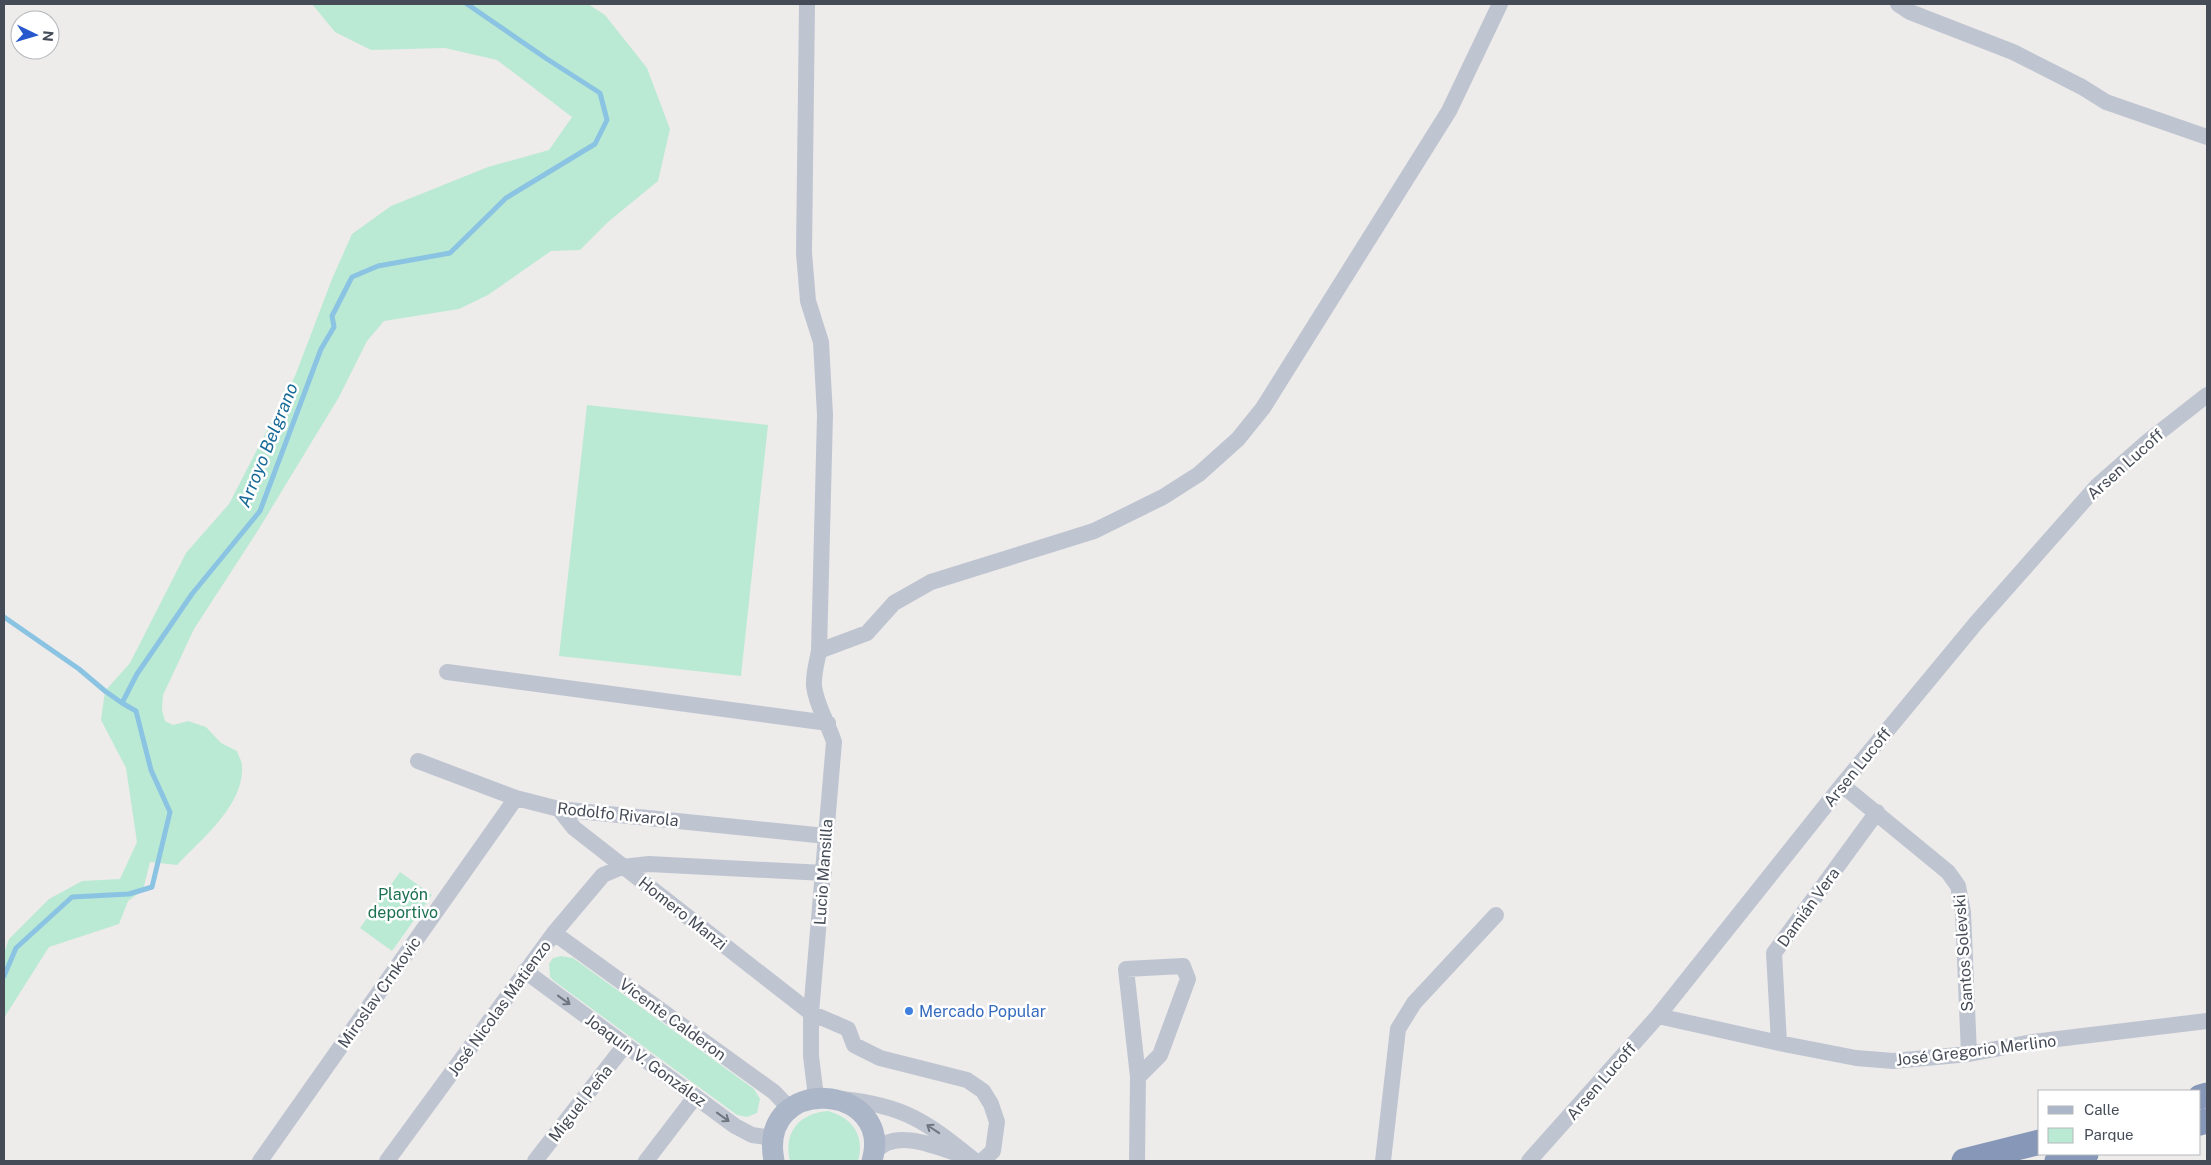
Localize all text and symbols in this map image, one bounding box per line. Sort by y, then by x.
north arrow [10,10,60,60]
text: N [40,30,56,42]
water label: Arroyo Belgrano [233,380,302,510]
street label: Arsen Lucoff [2083,425,2167,504]
street label: Arsen Lucoff [1820,724,1895,811]
street label: Rodolfo Rivarola [556,799,680,830]
street label: Lucio Mansilla [810,818,837,926]
street label: Damián Vera [1773,864,1844,951]
street label: Homero Manzi [635,873,731,954]
park label: Playón deportivo [368,885,438,922]
street label: Santos Solevski [1950,894,1977,1012]
street label: Miroslav Crnkovic [334,933,425,1052]
street label: José Nicolas Matienzo [444,937,555,1080]
street label: Vicente Calderon [616,974,730,1065]
one-way arrow [557,995,571,1005]
place label: Mercado Popular [919,1002,1046,1021]
marker: Mercado Popular [903,1005,915,1017]
street label: Joaquín V. González [582,1010,710,1111]
street label: José Gregorio Merlino [1895,1031,2057,1070]
street label: Arsen Lucoff [1563,1039,1640,1124]
street label: Miguel Peña [545,1061,616,1145]
legend [2038,1090,2201,1155]
text: Calle [2084,1101,2120,1118]
one-way arrow [716,1112,730,1122]
one-way arrow [926,1124,940,1134]
text: Parque [2084,1126,2134,1143]

